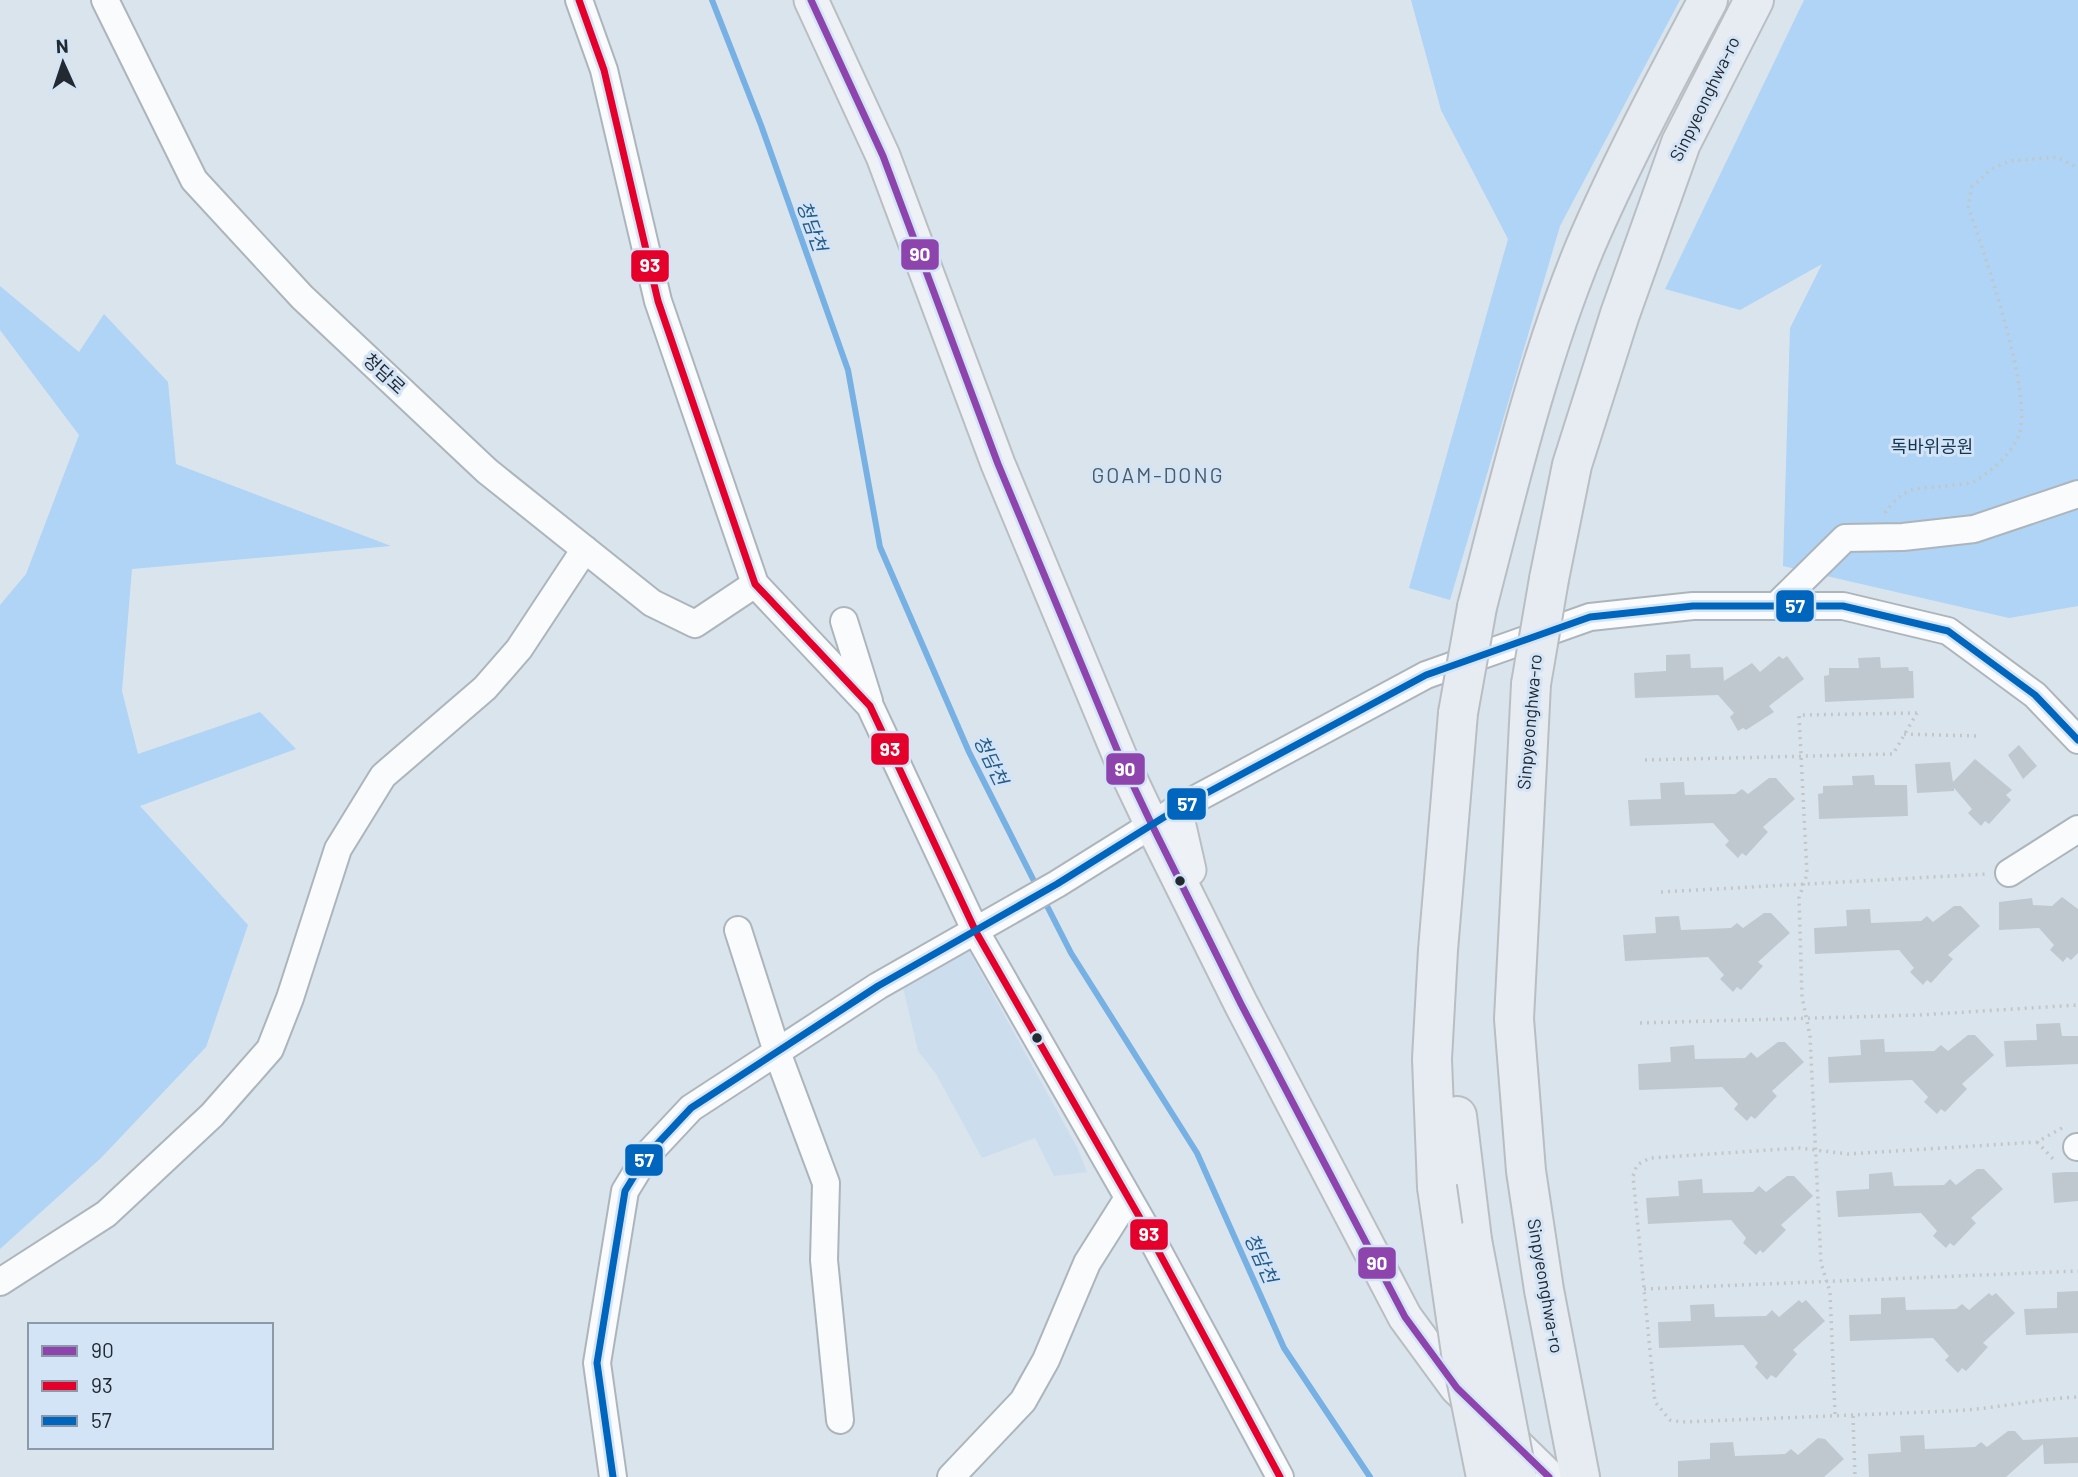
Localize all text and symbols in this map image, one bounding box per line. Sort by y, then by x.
north arrow [28,28,98,98]
street label: Sinpyeonghwa-ro [1664,33,1744,165]
text: N [55,34,69,57]
water label: 청담천 [793,197,833,256]
line badge: 90 [900,238,940,271]
text: 90 [910,242,930,265]
line badge: 93 [630,249,670,283]
text: 93 [640,253,660,276]
street label: 청담로 [359,348,410,398]
park label: 독바위공원 [1891,435,1973,457]
district label: GOAM-DONG [1091,462,1225,487]
line badge: 57 [1775,589,1815,623]
text: 57 [1785,594,1805,617]
street label: Sinpyeonghwa-ro [1512,653,1546,791]
water label: 청담천 [970,731,1014,790]
line badge: 93 [870,732,910,766]
text: 93 [880,737,900,760]
line badge: 90 [1105,752,1146,786]
text: 90 [1115,757,1135,780]
line badge: 57 [1166,787,1207,821]
text: 57 [1177,792,1197,815]
unlabelled marker [1173,874,1187,888]
unlabelled marker [1030,1031,1044,1045]
line badge: 57 [624,1143,664,1177]
text: 57 [634,1148,654,1171]
street label: Sinpyeonghwa-ro [1523,1217,1569,1355]
line badge: 93 [1129,1218,1169,1251]
text: 93 [1139,1222,1159,1245]
water label: 청담천 [1240,1229,1283,1288]
line badge: 90 [1357,1246,1397,1280]
text: 90 [1367,1251,1387,1274]
legend [28,1323,273,1449]
text: 90 [91,1337,114,1362]
text: 93 [91,1372,113,1397]
text: 57 [91,1407,112,1432]

